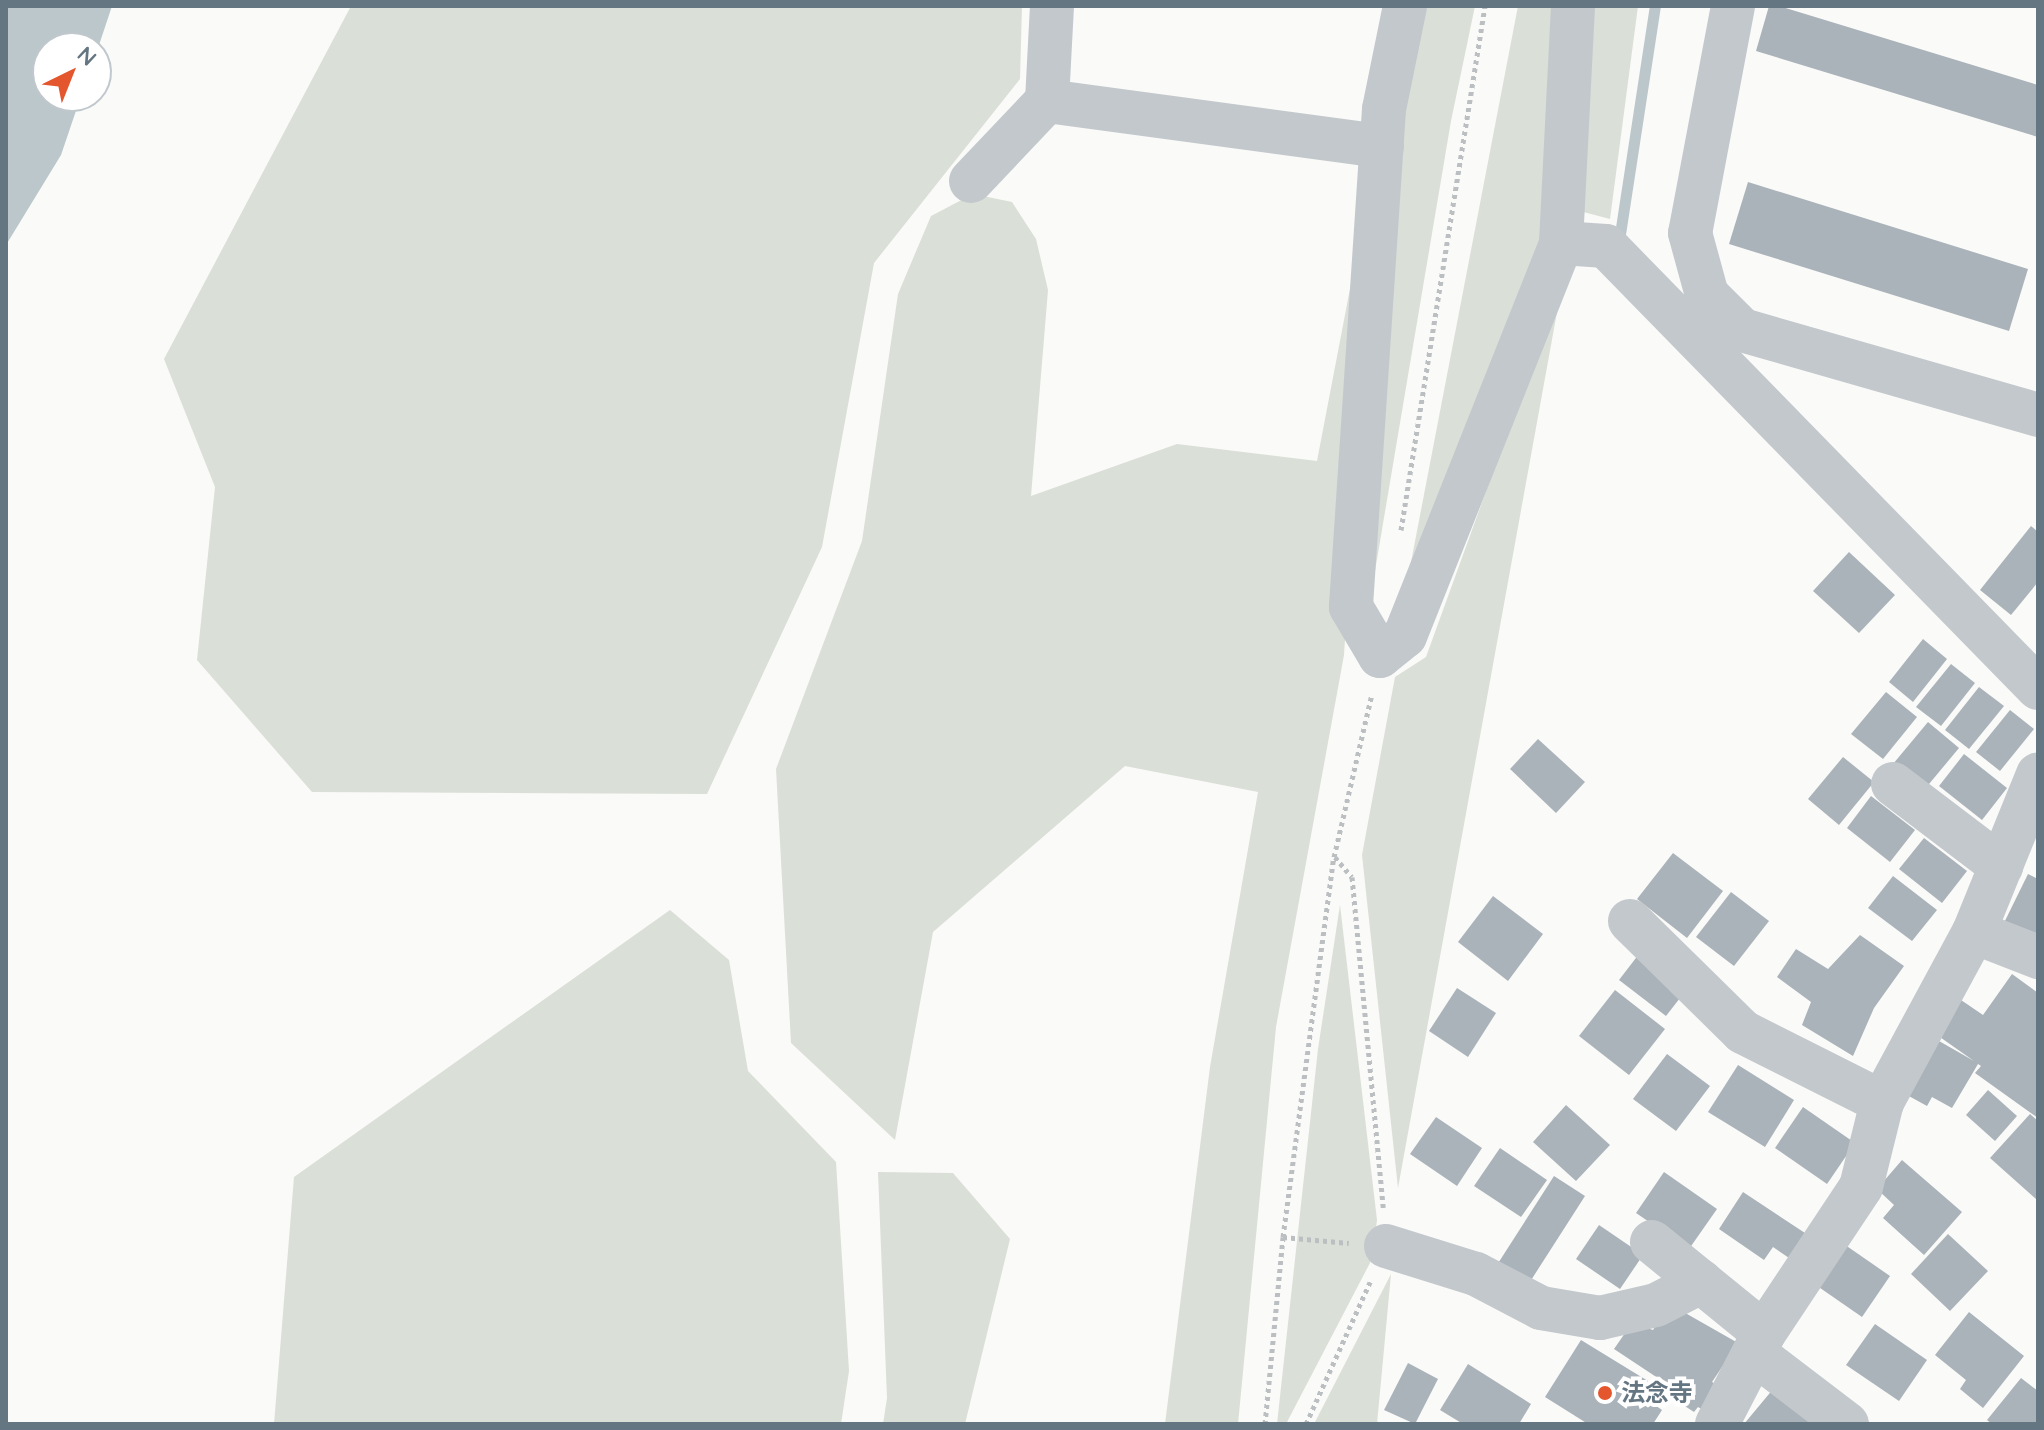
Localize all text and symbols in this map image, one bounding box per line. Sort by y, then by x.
north arrow [32,32,112,112]
text: N [72,40,102,72]
place label: 法念寺 [1621,1379,1693,1407]
marker: 法念寺 [1596,1384,1614,1402]

